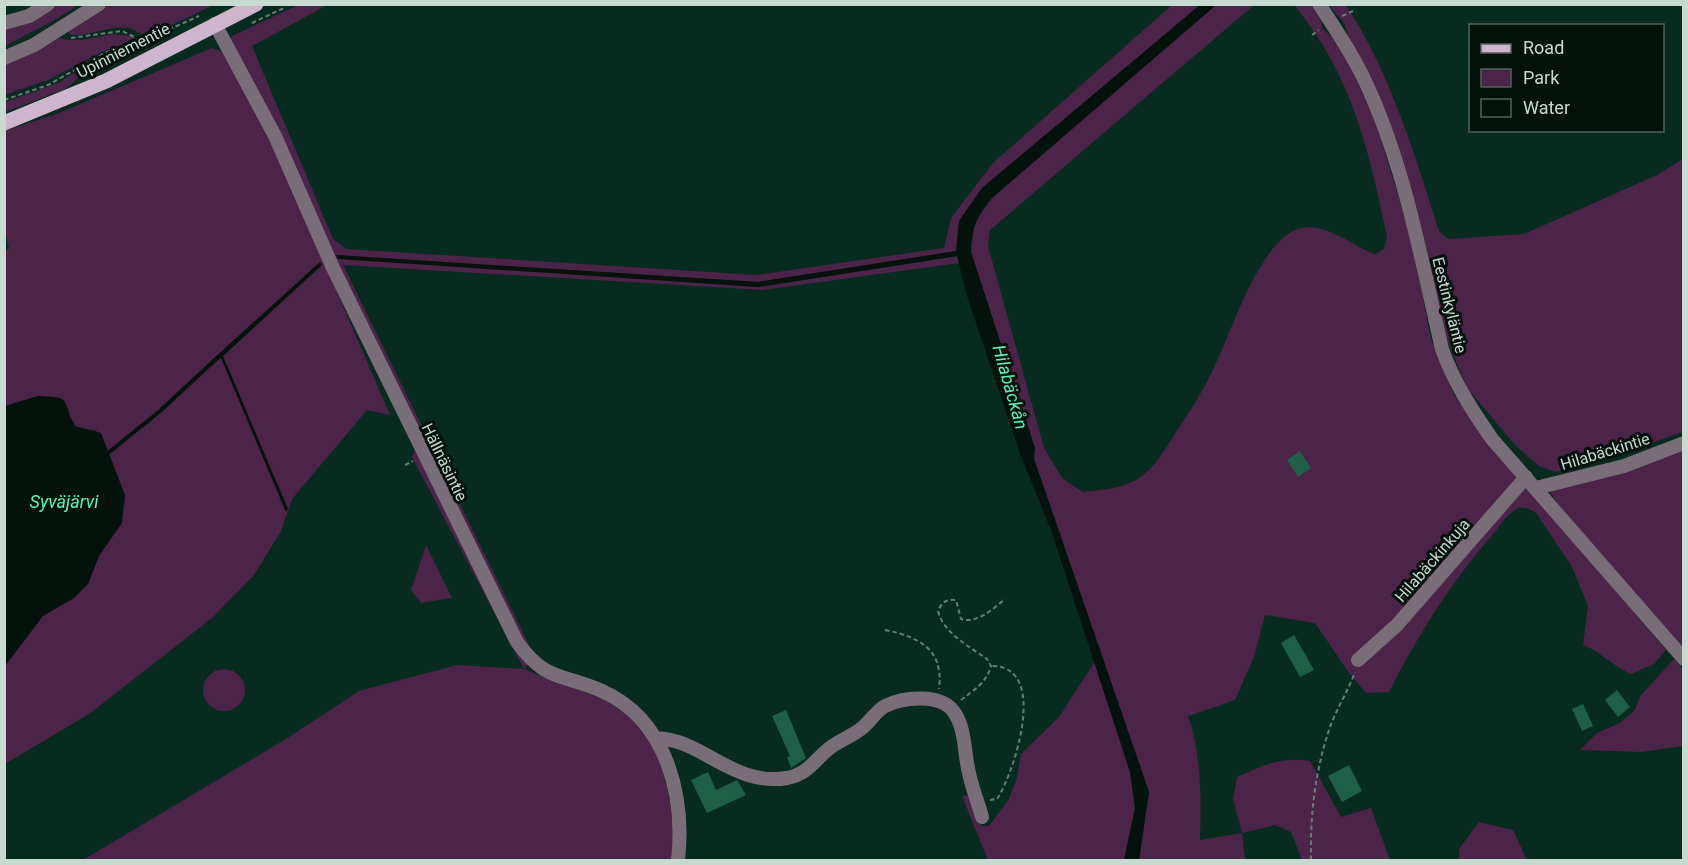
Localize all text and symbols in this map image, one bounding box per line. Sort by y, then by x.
street label: Upinniementie [73,19,173,82]
legend [1469,24,1664,132]
text: Road [1523,37,1564,58]
text: Park [1523,67,1560,88]
text: Water [1523,97,1570,118]
street label: Eestinkyläntie [1428,255,1471,355]
water label: Hilabäckån [988,342,1033,432]
street label: Hällnäsintie [418,420,472,504]
street label: Hilabäckintie [1558,429,1652,474]
water label: Syväjärvi [30,491,99,512]
street label: Hilabäckinkuja [1391,515,1474,606]

